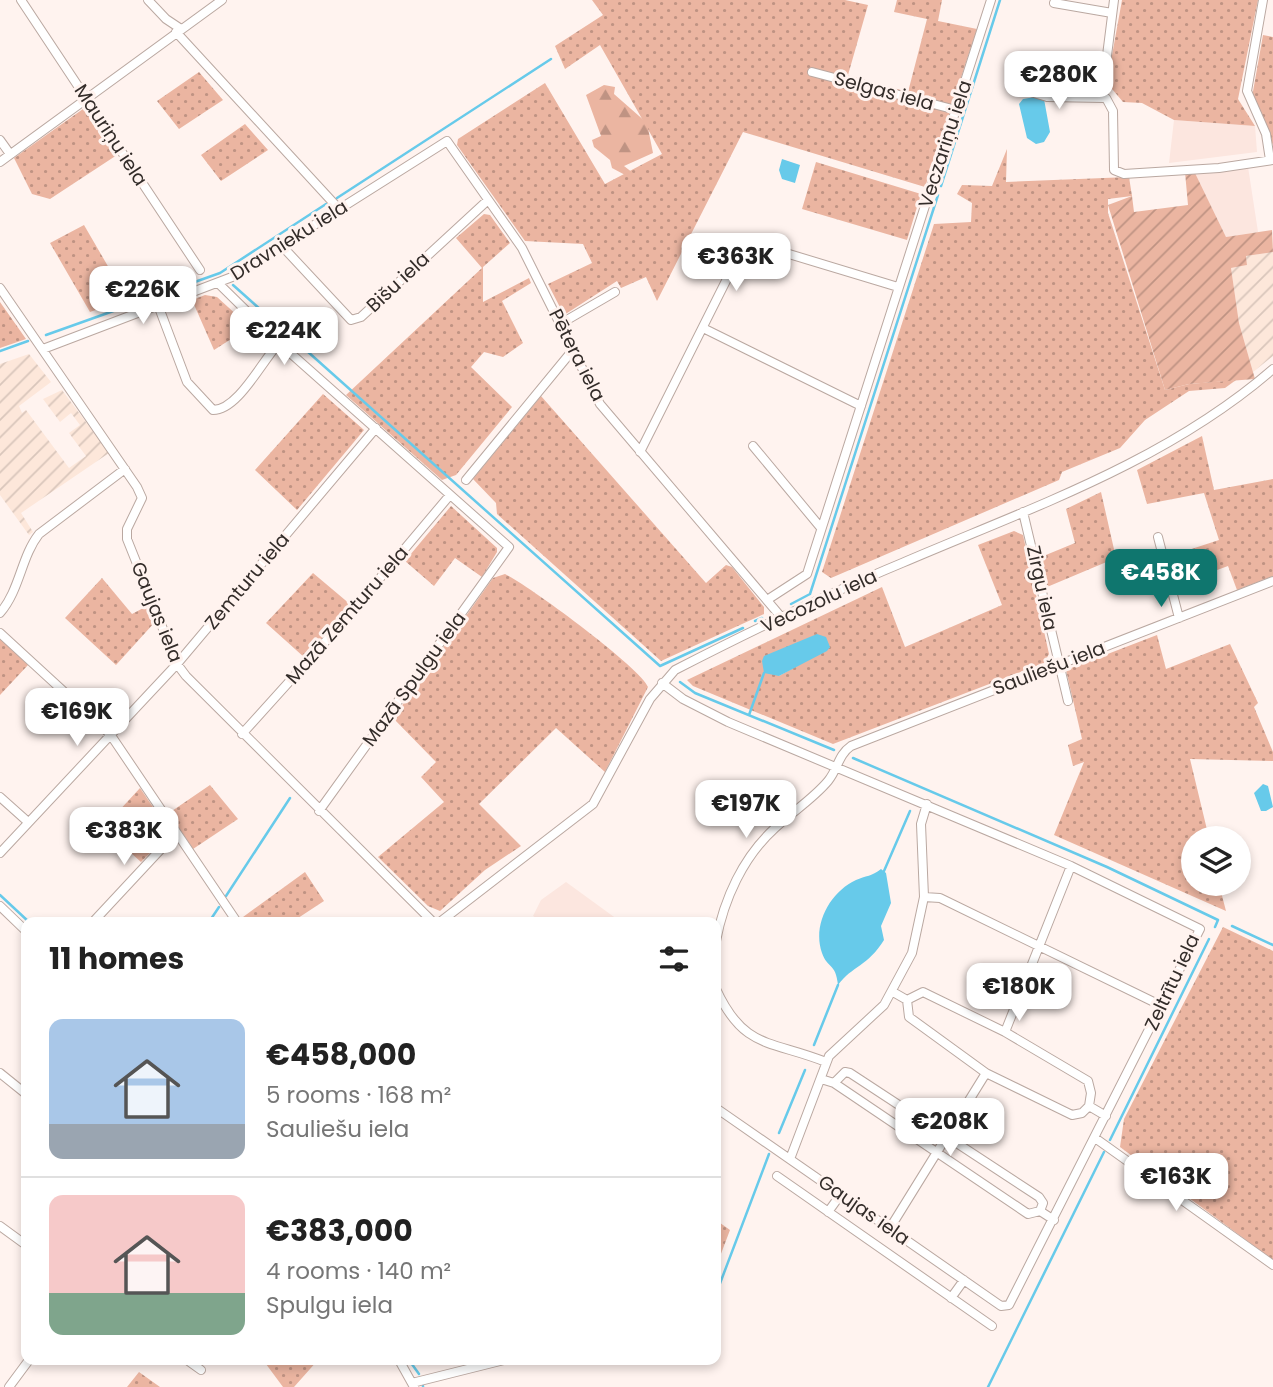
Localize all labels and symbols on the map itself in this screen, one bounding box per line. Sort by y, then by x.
pin: €280K [1010,52,1108,111]
street label: Selgas iela [831,65,937,117]
street label: Veczariņu iela [912,77,978,211]
street label: Mauriņu iela [68,79,154,191]
street label: Dravnieku iela [225,193,353,287]
pin: €363K [687,233,785,293]
street label: Bišu iela [360,246,436,318]
pin: €226K [94,266,192,326]
street label: Pētera iela [542,304,612,406]
pin: €224K [235,308,333,367]
street label: Zemturu iela [198,527,296,635]
street label: Mazā Zemturu iela [279,540,415,690]
street label: Zirgu iela [1020,543,1064,633]
pin: €458K [1112,550,1210,609]
street label: Gaujas iela [125,558,189,666]
street label: Vecozolu iela [757,562,881,640]
street label: Mazā Spulgu iela [356,606,472,752]
street label: Sauliešu iela [989,634,1109,702]
pin: €169K [28,688,126,748]
pin: €197K [697,780,795,840]
pin: €383K [75,808,173,867]
street label: Zeltrītu iela [1138,929,1206,1035]
pin: €180K [970,964,1068,1023]
pin: €208K [901,1098,999,1158]
pin: €163K [1127,1154,1225,1213]
street label: Gaujas iela [813,1168,915,1252]

